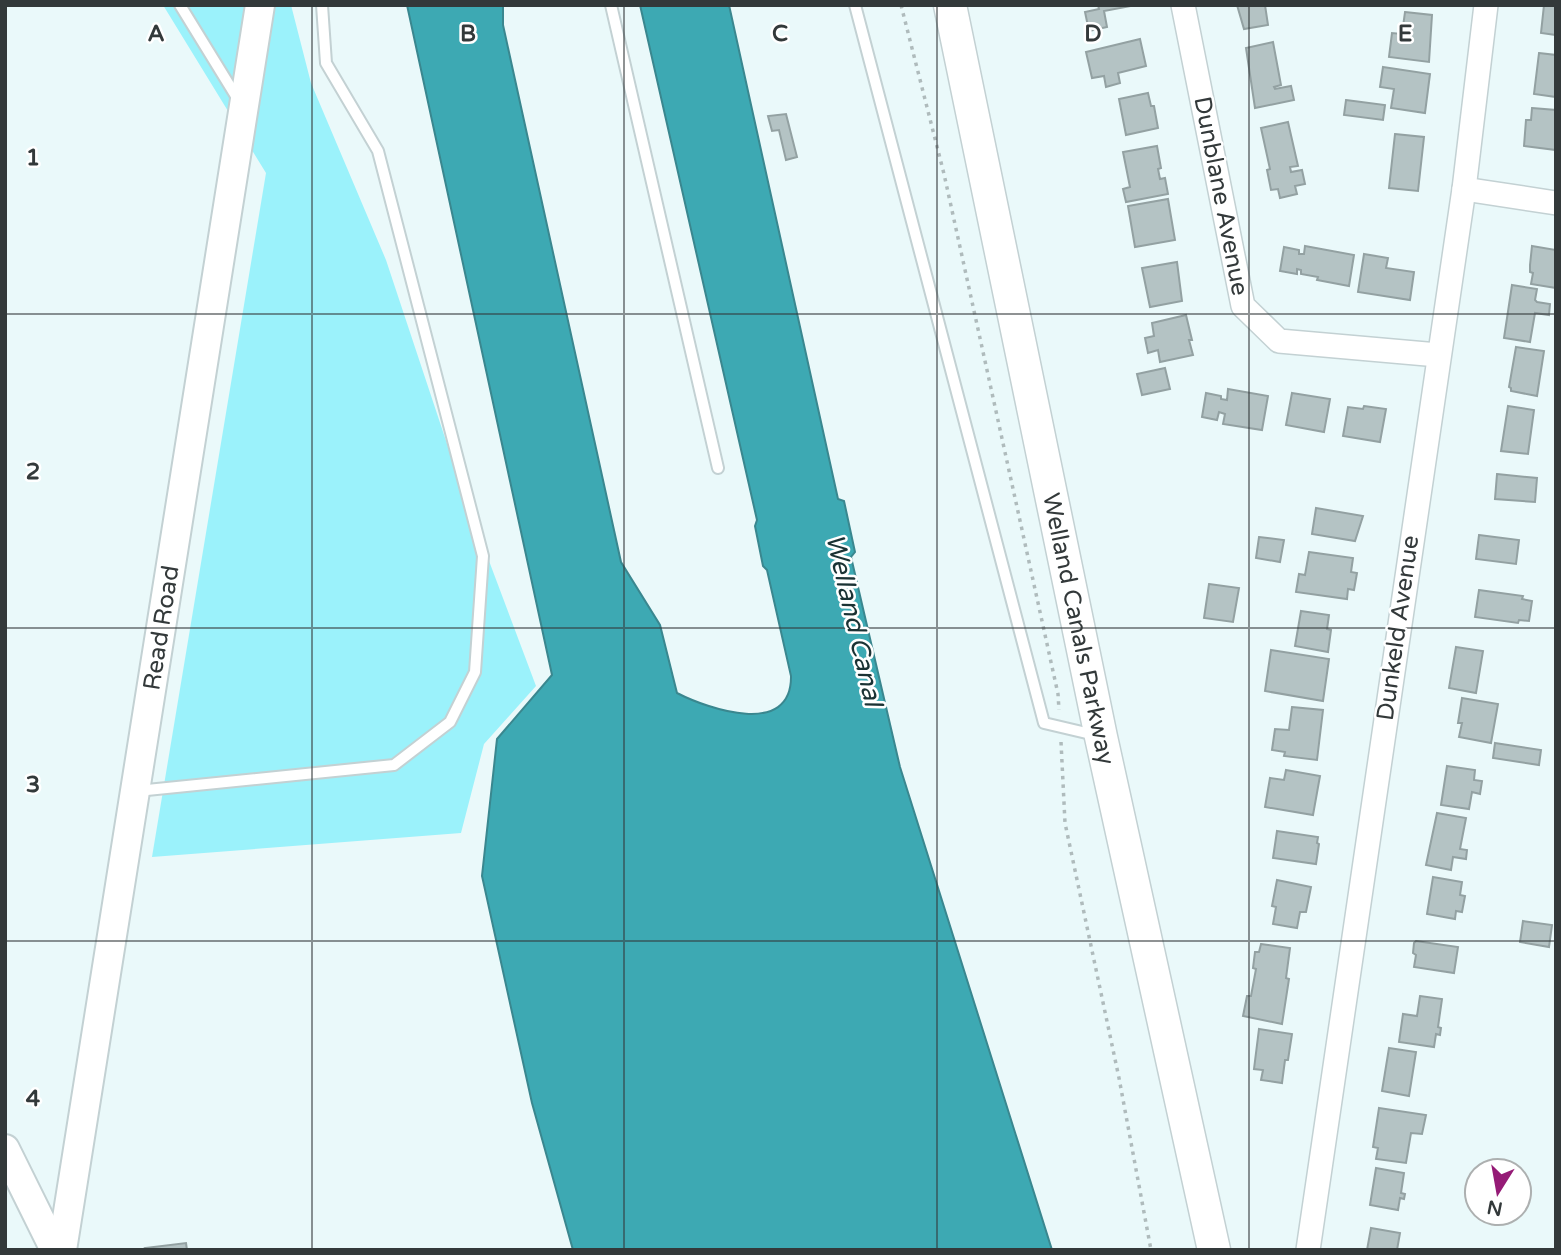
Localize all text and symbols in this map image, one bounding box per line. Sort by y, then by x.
text: A [147,20,165,48]
text: B [460,20,476,48]
text: C [772,20,788,48]
text: D [1084,20,1102,48]
text: E [1398,20,1412,48]
street label: Dunblane Avenue [1187,94,1255,298]
text: 1 [26,144,40,172]
text: 2 [26,458,40,486]
street label: Welland Canals Parkway [1037,490,1121,768]
water label: Welland Canal [819,531,890,713]
street label: Dunkeld Avenue [1371,534,1425,722]
street label: Read Road [137,563,185,692]
text: 3 [26,771,40,799]
text: 4 [26,1085,41,1113]
north arrow [1463,1157,1533,1227]
text: N [1485,1195,1505,1220]

